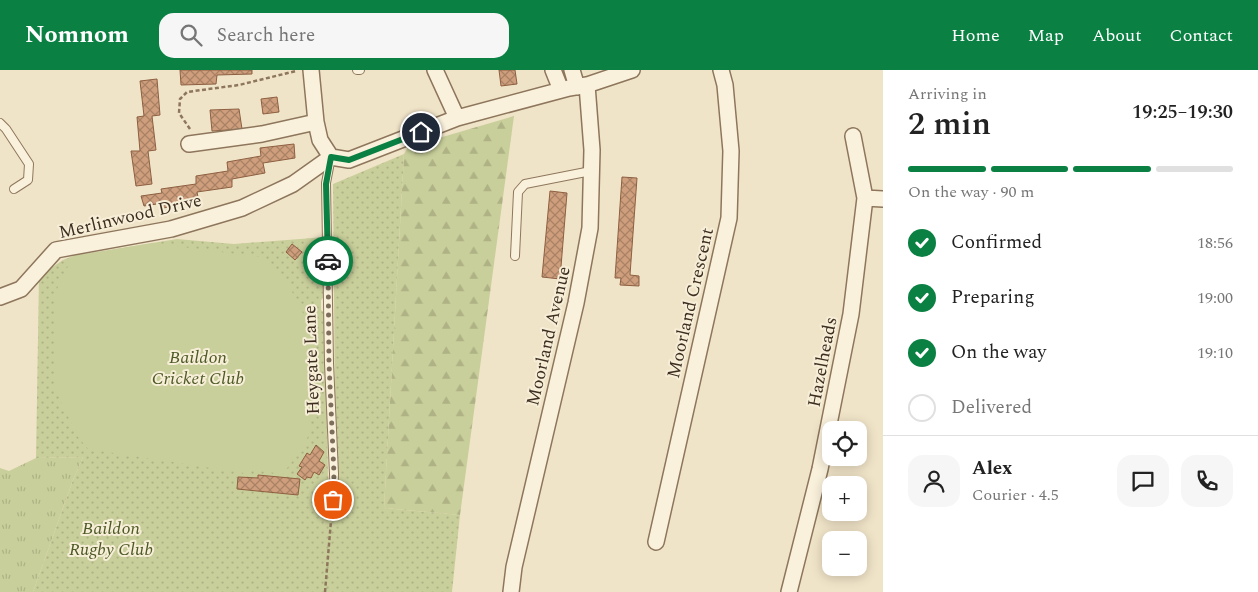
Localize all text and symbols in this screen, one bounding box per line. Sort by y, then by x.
search box [159,13,509,58]
text: Nomnom [25,17,129,53]
icon: search [177,21,205,49]
text: Search here [217,21,315,50]
text: Home [951,22,1000,49]
text: Map [1028,22,1064,49]
text: About [1092,22,1142,49]
text: Contact [1170,22,1233,49]
text: Arriving in [908,82,987,106]
text: 19:25–19:30 [1132,98,1233,127]
text: 2 min [908,100,991,149]
pin [400,111,442,153]
icon: home [407,118,435,146]
text: On the way · 90 m [908,180,1034,204]
street label: Merlinwood Drive [56,187,204,246]
street label: Moorland Crescent [660,225,721,381]
text: Confirmed [951,228,1042,257]
icon: check [908,229,936,257]
text: 18:56 [1197,231,1233,255]
courier [303,236,353,286]
icon: car [314,247,342,275]
street label: Moorland Avenue [519,264,578,409]
text: Preparing [951,283,1035,312]
icon: check [908,284,936,312]
text: 19:00 [1197,286,1233,310]
street label: Heygate Lane [296,305,327,415]
street label: Hazelheads [800,315,844,410]
text: On the way [951,338,1047,367]
icon: check [908,339,936,367]
text: 19:10 [1197,341,1233,365]
park label: Baildon Cricket Club [152,344,244,392]
text: Delivered [951,393,1032,422]
map controls [822,421,867,576]
button: locate [822,421,867,466]
text: Alex [972,454,1013,483]
button: person [908,455,960,507]
button: chat [1117,455,1169,507]
button: phone [1181,455,1233,507]
button: + [822,476,867,521]
pin [312,479,354,521]
text: Courier · 4.5 [972,483,1059,507]
icon: bag [319,486,347,514]
park label: Baildon Rugby Club [69,515,153,563]
button: − [822,531,867,576]

